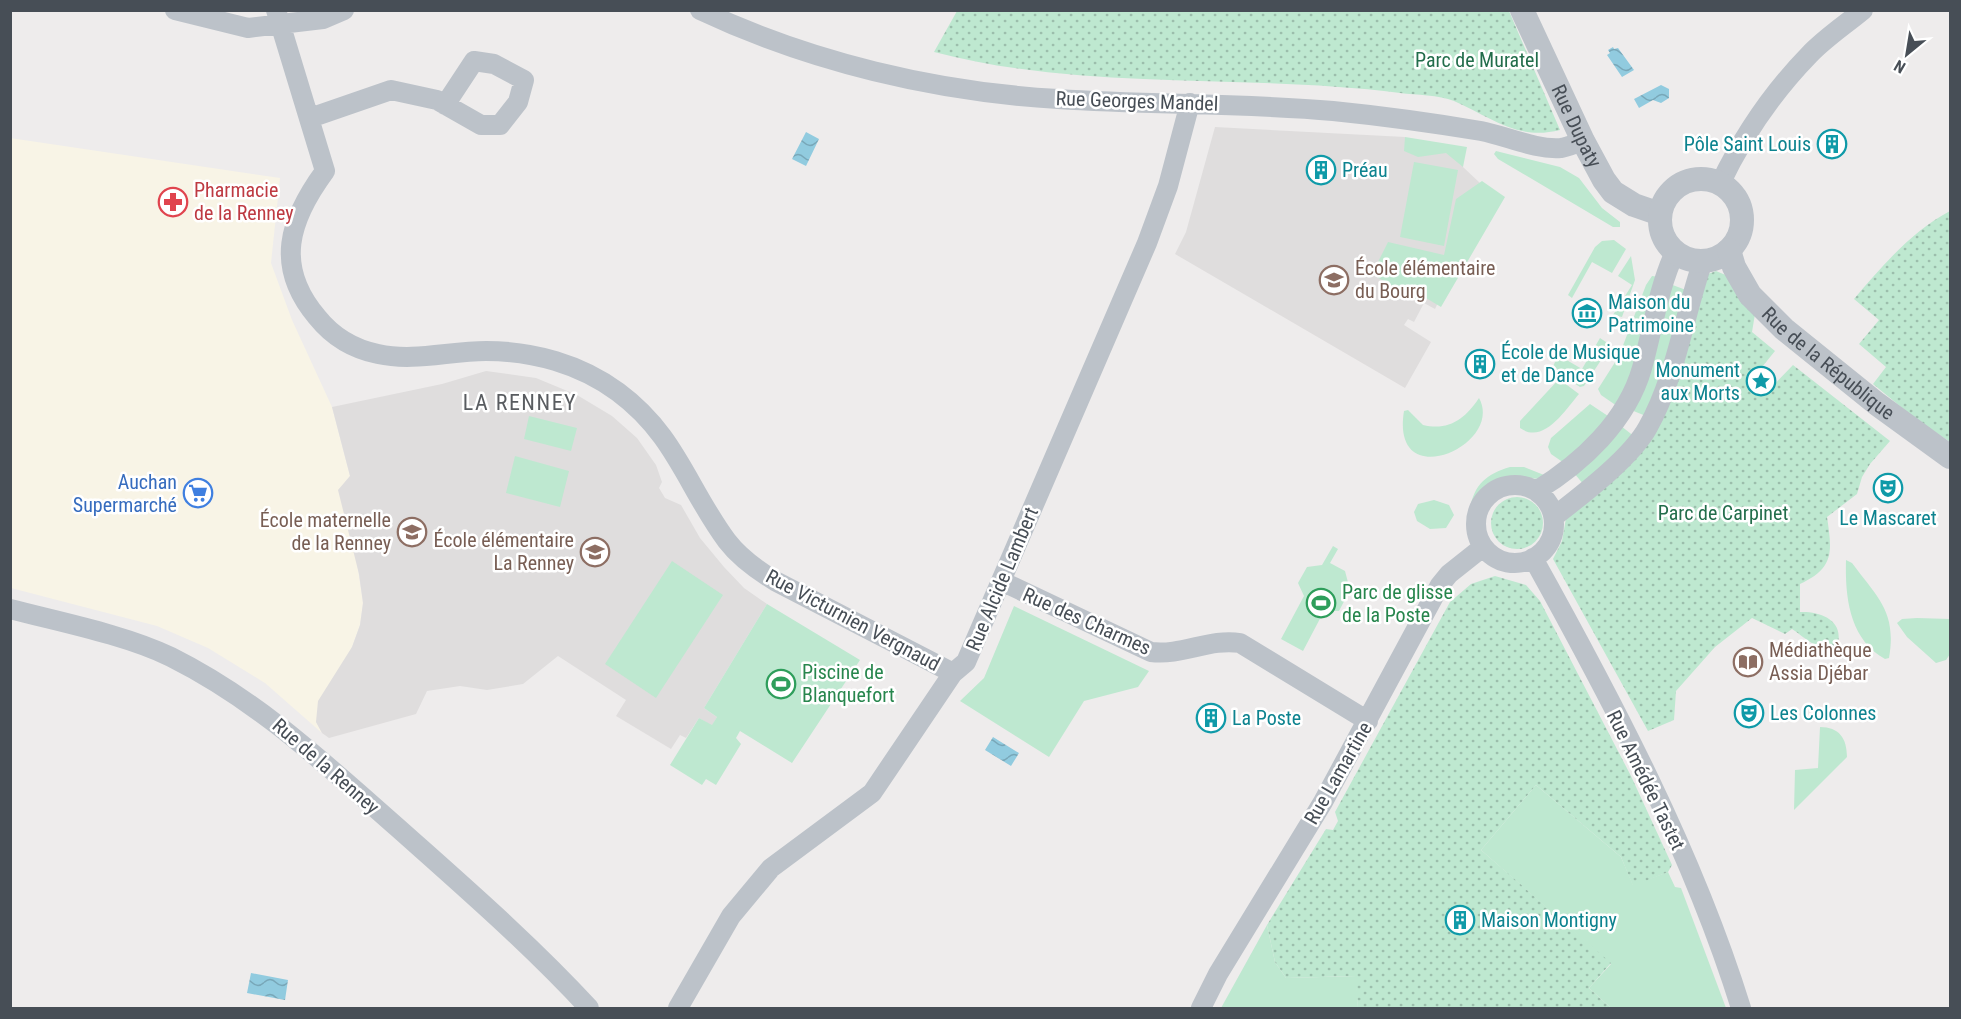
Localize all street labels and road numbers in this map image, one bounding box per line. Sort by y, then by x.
street label: Rue Dupaty [1546,81,1607,171]
street label: Rue Georges Mandel [1055,86,1219,116]
street label: Rue de la République [1757,302,1899,425]
street label: Rue Alcide Lambert [961,503,1043,655]
street label: Rue Victurnien Vergnaud [762,564,944,676]
street label: Rue des Charmes [1019,582,1155,660]
street label: Rue Amédée Tastet [1602,706,1690,854]
street label: Rue de la Renney [268,713,384,819]
street label: Rue Lamartine [1299,718,1377,828]

